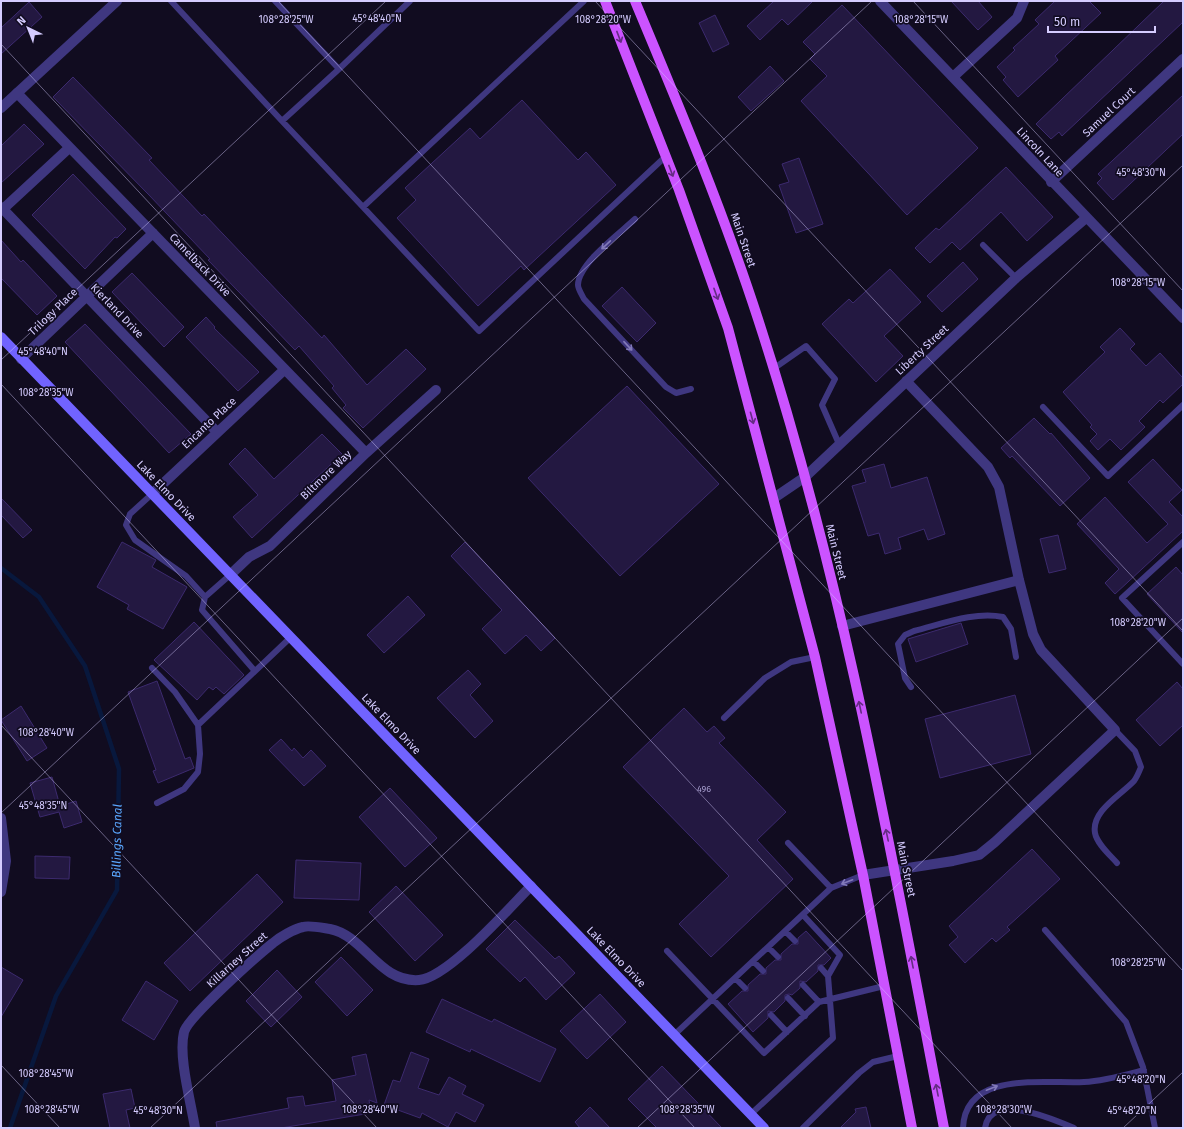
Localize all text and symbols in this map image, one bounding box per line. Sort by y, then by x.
north arrow [8,8,48,48]
scale bar [1048,8,1155,34]
text: 45°48'40"N [352,13,402,25]
text: N [14,14,29,28]
text: 108°28'25"W [258,14,314,26]
text: 108°28'20"W [575,14,632,26]
text: 108°28'15"W [894,14,949,26]
text: 50 m [1054,15,1080,29]
one-way arrow [615,31,623,43]
street label: Samuel Court [1080,84,1138,140]
street label: Lincoln Lane [1014,125,1066,179]
one-way arrow [668,165,676,177]
text: 45°48'30"N [1116,167,1166,179]
street label: Main Street [728,211,758,269]
street label: Camelback Drive [167,231,233,299]
one-way arrow [601,241,611,250]
text: 108°28'15"W [1111,277,1166,289]
street label: Kierland Drive [88,281,146,341]
street label: Trilogy Place [26,286,80,338]
one-way arrow [712,287,720,299]
street label: Liberty Street [893,322,951,378]
one-way arrow [623,341,632,352]
text: 45°48'40"N [18,346,68,358]
text: 108°28'35"W [18,387,74,399]
street label: Encanto Place [179,395,239,451]
one-way arrow [749,411,757,424]
street label: Biltmore Way [298,447,355,502]
street label: Lake Elmo Drive [134,458,198,524]
street label: Main Street [823,523,849,581]
text: 108°28'20"W [1110,617,1167,629]
street label: Lake Elmo Drive [359,691,423,757]
one-way arrow [855,701,863,714]
text: 108°28'40"W [18,727,75,739]
house number: 496 [697,784,711,794]
text: 45°48'35"N [19,800,67,812]
water label: Billings Canal [109,804,125,878]
one-way arrow [883,828,891,841]
street label: Main Street [894,840,918,898]
one-way arrow [841,878,853,886]
street label: Lake Elmo Drive [584,924,648,990]
street label: Killarney Street [204,929,270,991]
one-way arrow [908,956,916,969]
text: 108°28'25"W [1110,957,1166,969]
text: 108°28'45"W [19,1068,74,1080]
text: 45°48'20"N [1116,1074,1166,1086]
one-way arrow [933,1084,941,1097]
one-way arrow [985,1084,997,1092]
text: 108°28'45"W [25,1104,80,1116]
text: 108°28'40"W [342,1104,399,1116]
text: 108°28'35"W [659,1104,715,1116]
text: 108°28'30"W [976,1104,1033,1116]
text: 45°48'30"N [133,1105,183,1117]
text: 45°48'20"N [1107,1105,1157,1117]

